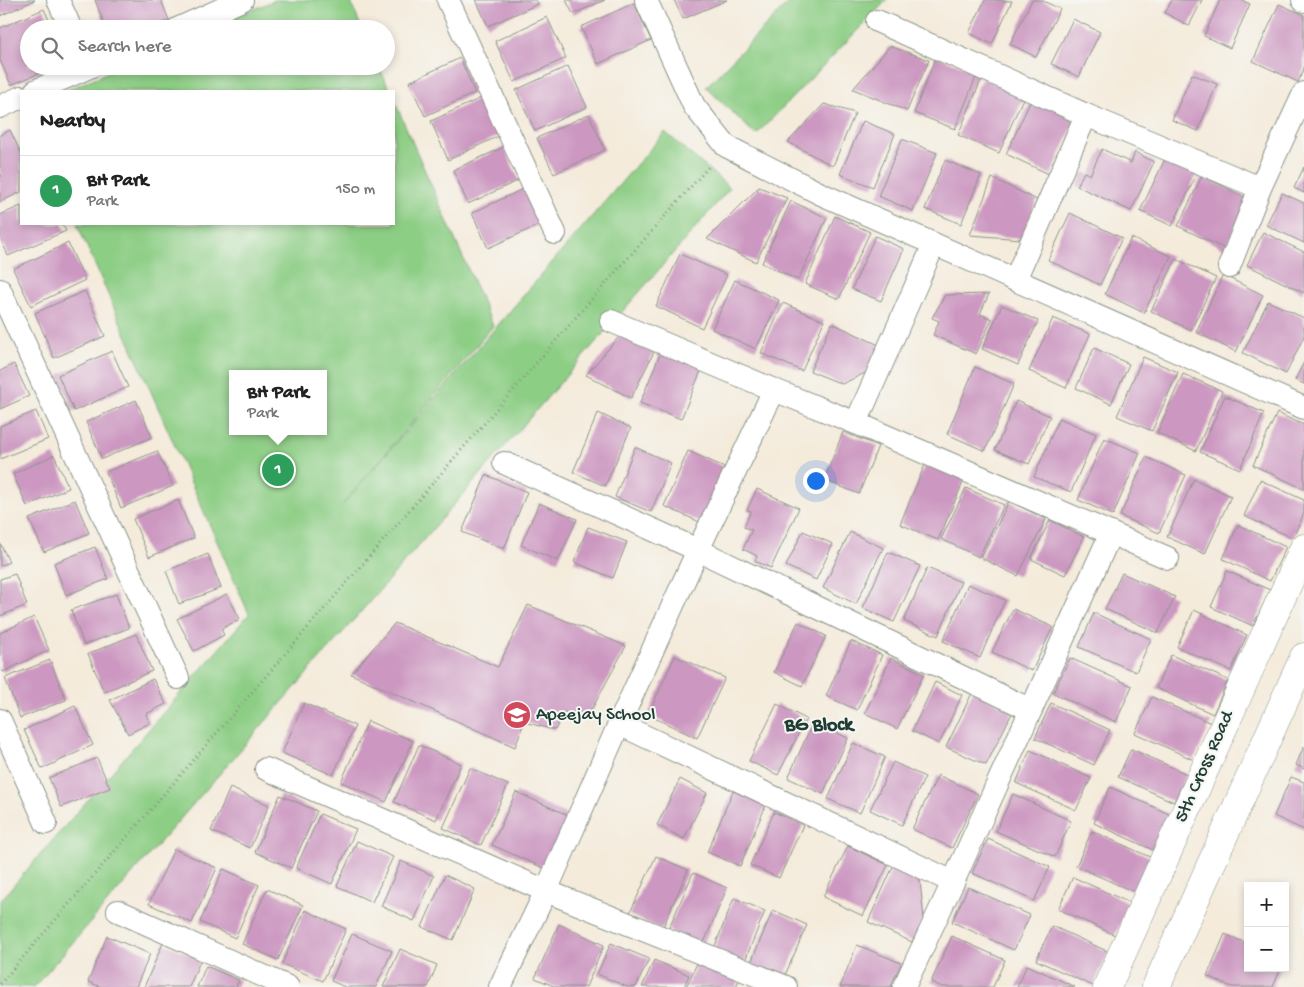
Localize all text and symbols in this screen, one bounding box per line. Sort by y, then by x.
search box [20,20,395,75]
icon: search [38,34,66,62]
text: Search here [78,36,172,59]
text: Nearby [40,110,105,135]
text: BH Park [87,170,148,193]
text: 1 [53,181,59,200]
text: 150 m [336,181,375,200]
text: Park [87,193,118,212]
popup [229,370,327,435]
text: BH Park [247,382,309,405]
text: Park [247,405,278,424]
pin: 1 [262,451,294,489]
your location [803,468,829,494]
school or university icon: Apeejay School [502,700,532,730]
place label: Apeejay School [536,704,655,727]
street label: 5th Cross Road [1170,706,1241,826]
district label: BG Block [784,715,855,738]
map controls [1244,882,1289,972]
button: + [1244,882,1289,927]
button: − [1244,927,1289,972]

